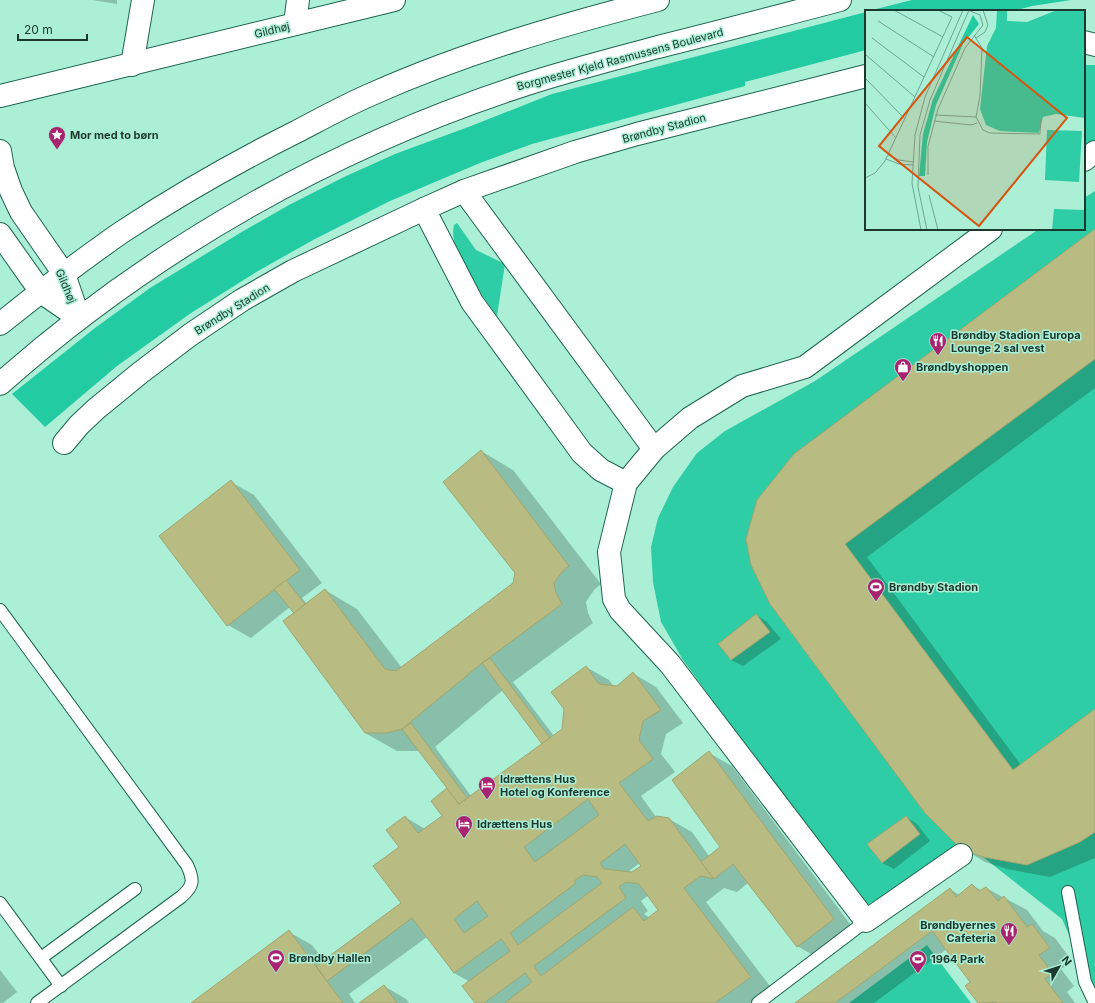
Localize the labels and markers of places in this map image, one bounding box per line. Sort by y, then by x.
place icon: Mor med to børn [47,125,67,150]
place label: Mor med to børn [70,128,159,142]
place label: Brøndby Stadion Europa Lounge 2 sal vest [951,328,1081,355]
restaurant icon: Brøndby Stadion Europa Lounge 2 sal vest [928,331,948,356]
shop icon: Brøndbyshoppen [893,357,913,382]
place label: Brøndbyshoppen [916,360,1009,374]
sports icon: Brøndby Stadion [866,577,886,602]
place label: Brøndby Stadion [889,580,978,594]
place label: Idrættens Hus Hotel og Konference [500,772,610,799]
hotel icon: Idrættens Hus Hotel og Konference [477,775,497,800]
hotel icon: Idrættens Hus [454,814,474,839]
place label: Idrættens Hus [477,817,552,831]
place label: Brøndbyernes Cafeteria [920,918,996,945]
restaurant icon: Brøndbyernes Cafeteria [999,921,1019,946]
sports icon: Brøndby Hallen [266,948,286,973]
sports icon: 1964 Park [908,949,928,974]
place label: Brøndby Hallen [289,951,371,965]
place label: 1964 Park [931,952,985,966]

